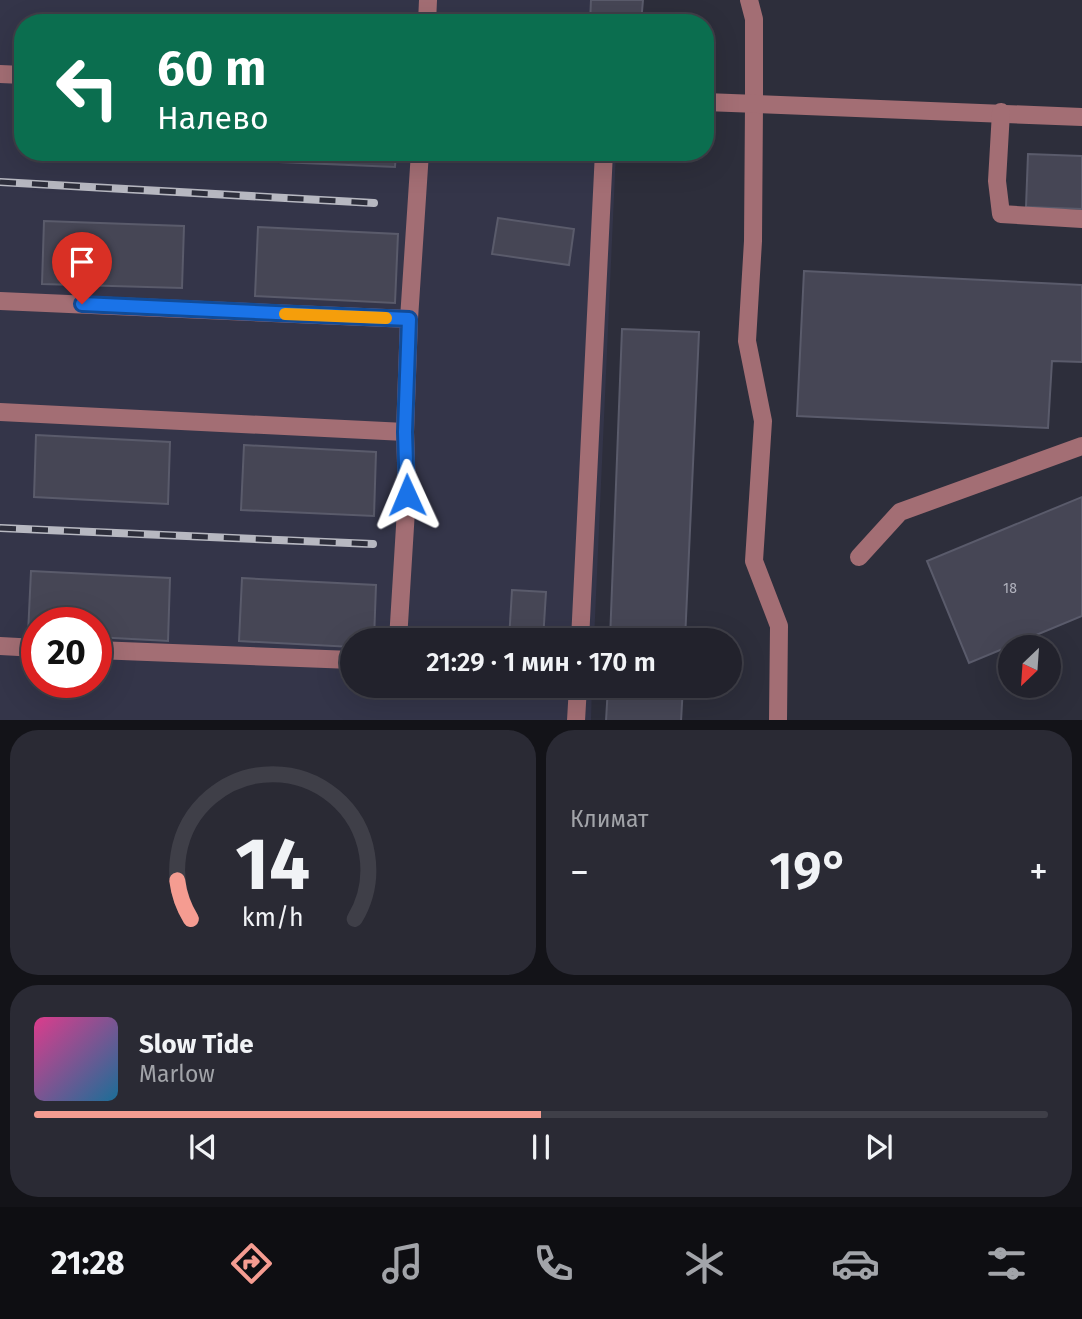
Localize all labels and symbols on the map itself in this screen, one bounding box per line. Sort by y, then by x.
pin [52,232,112,304]
position arrow [370,458,444,532]
house number: 18 [1003,580,1017,597]
speed limit sign: 20 [21,607,112,698]
north arrow [998,635,1060,698]

